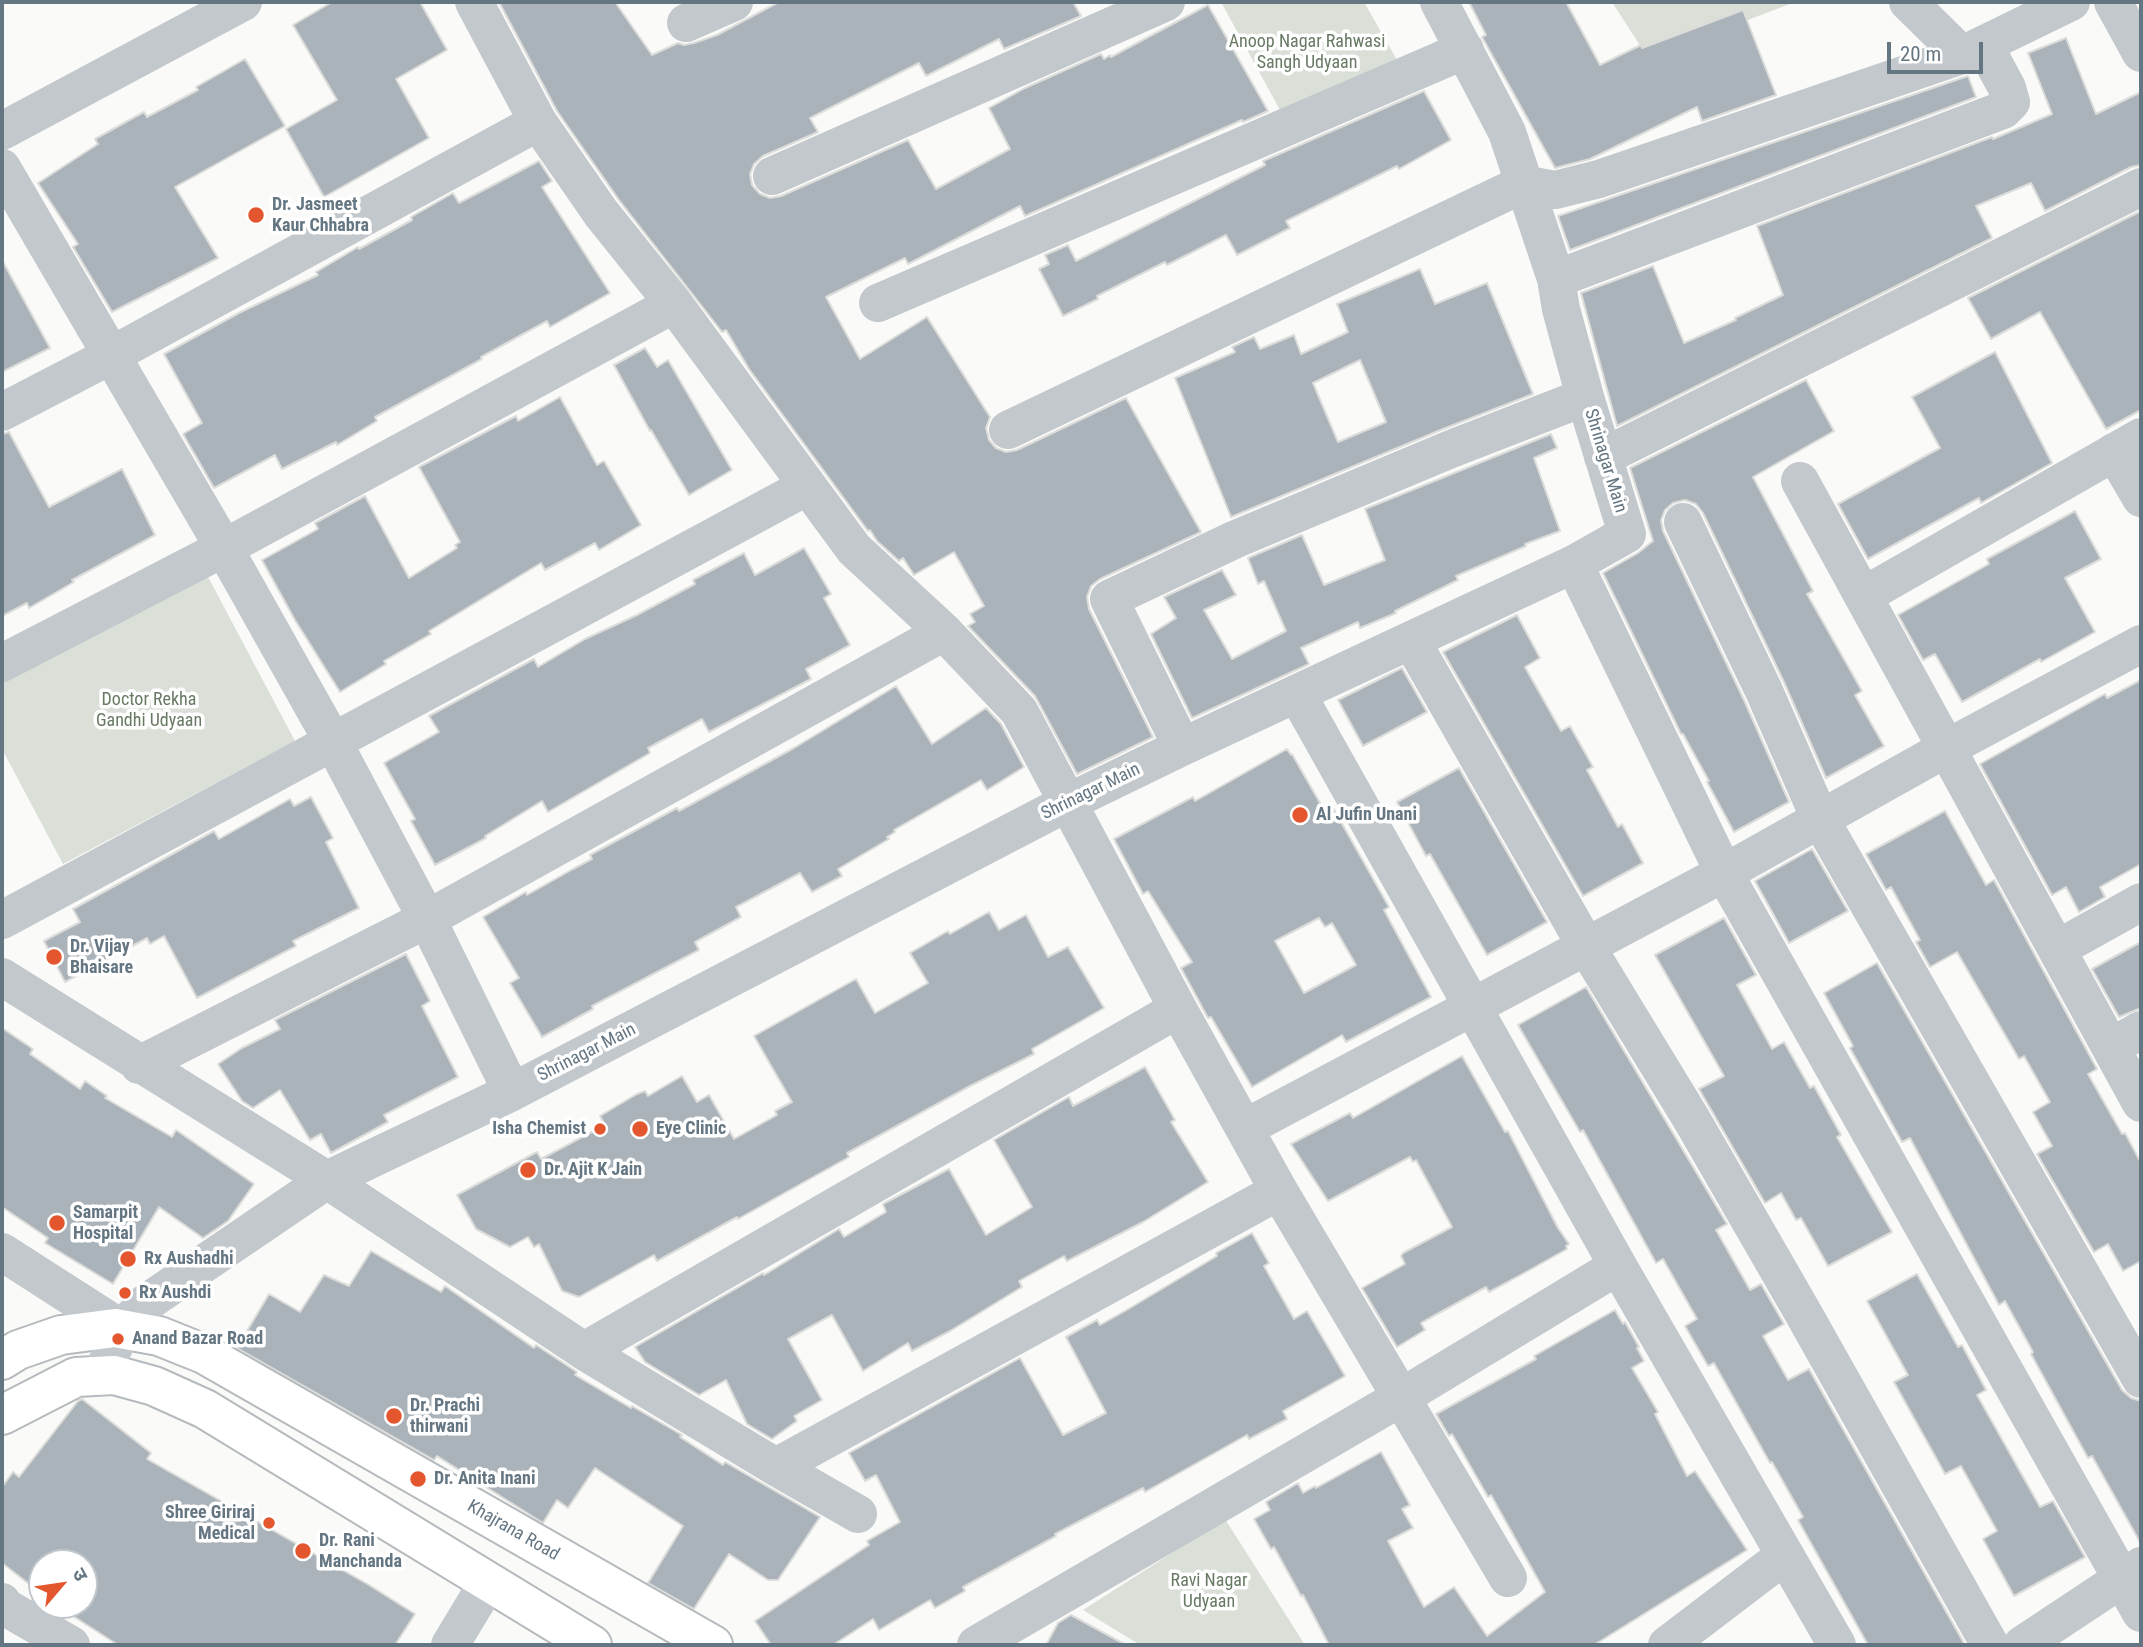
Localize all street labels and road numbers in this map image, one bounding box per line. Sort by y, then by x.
street label: Shrinagar Main [1579,407,1631,515]
street label: Shrinagar Main [1038,759,1144,825]
street label: Shrinagar Main [534,1019,640,1087]
street label: Khajrana Road [463,1496,563,1566]

